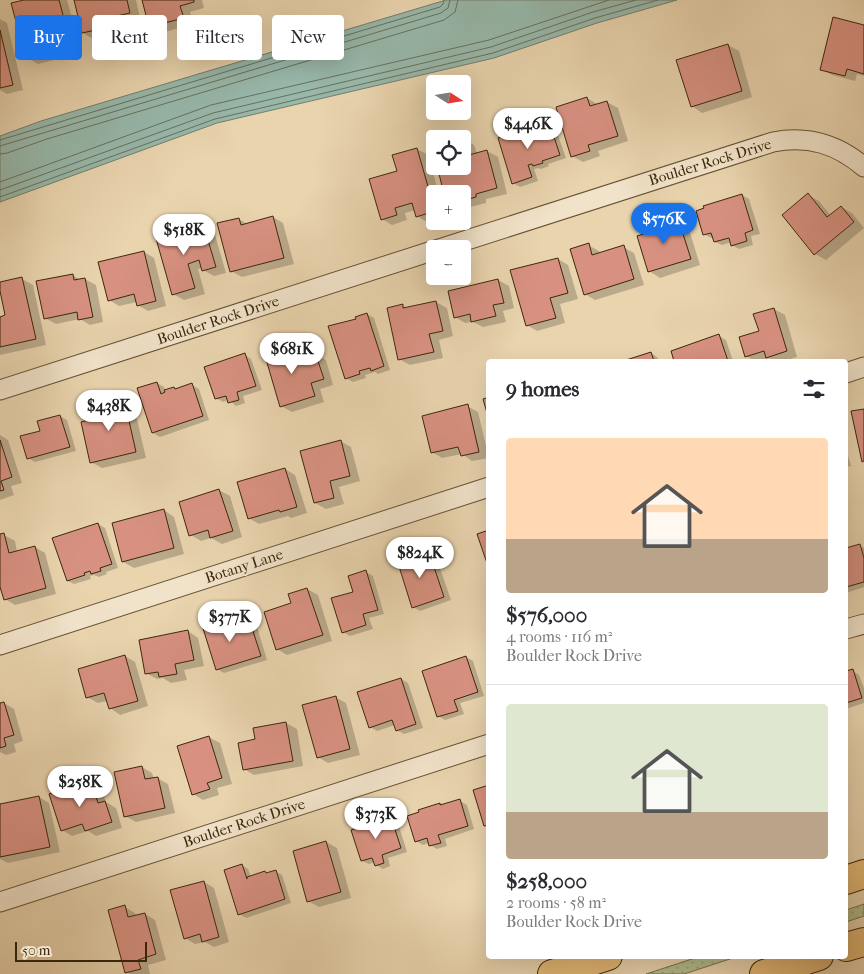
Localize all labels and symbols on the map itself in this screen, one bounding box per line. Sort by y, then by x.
north arrow [426,75,471,120]
pin: $446K [493,108,563,150]
street label: Boulder Rock Drive [646,135,774,189]
pin: $576K [629,202,699,245]
pin: $518K [149,214,219,256]
street label: Boulder Rock Drive [155,292,282,348]
pin: $681K [257,332,327,375]
pin: $438K [74,390,144,432]
pin: $824K [385,536,455,579]
street label: Botany Lane [203,545,286,587]
pin: $377K [195,600,265,643]
pin: $258K [45,766,115,808]
street label: Boulder Rock Drive [181,795,308,851]
pin: $373K [341,798,411,840]
scale bar [15,939,148,962]

